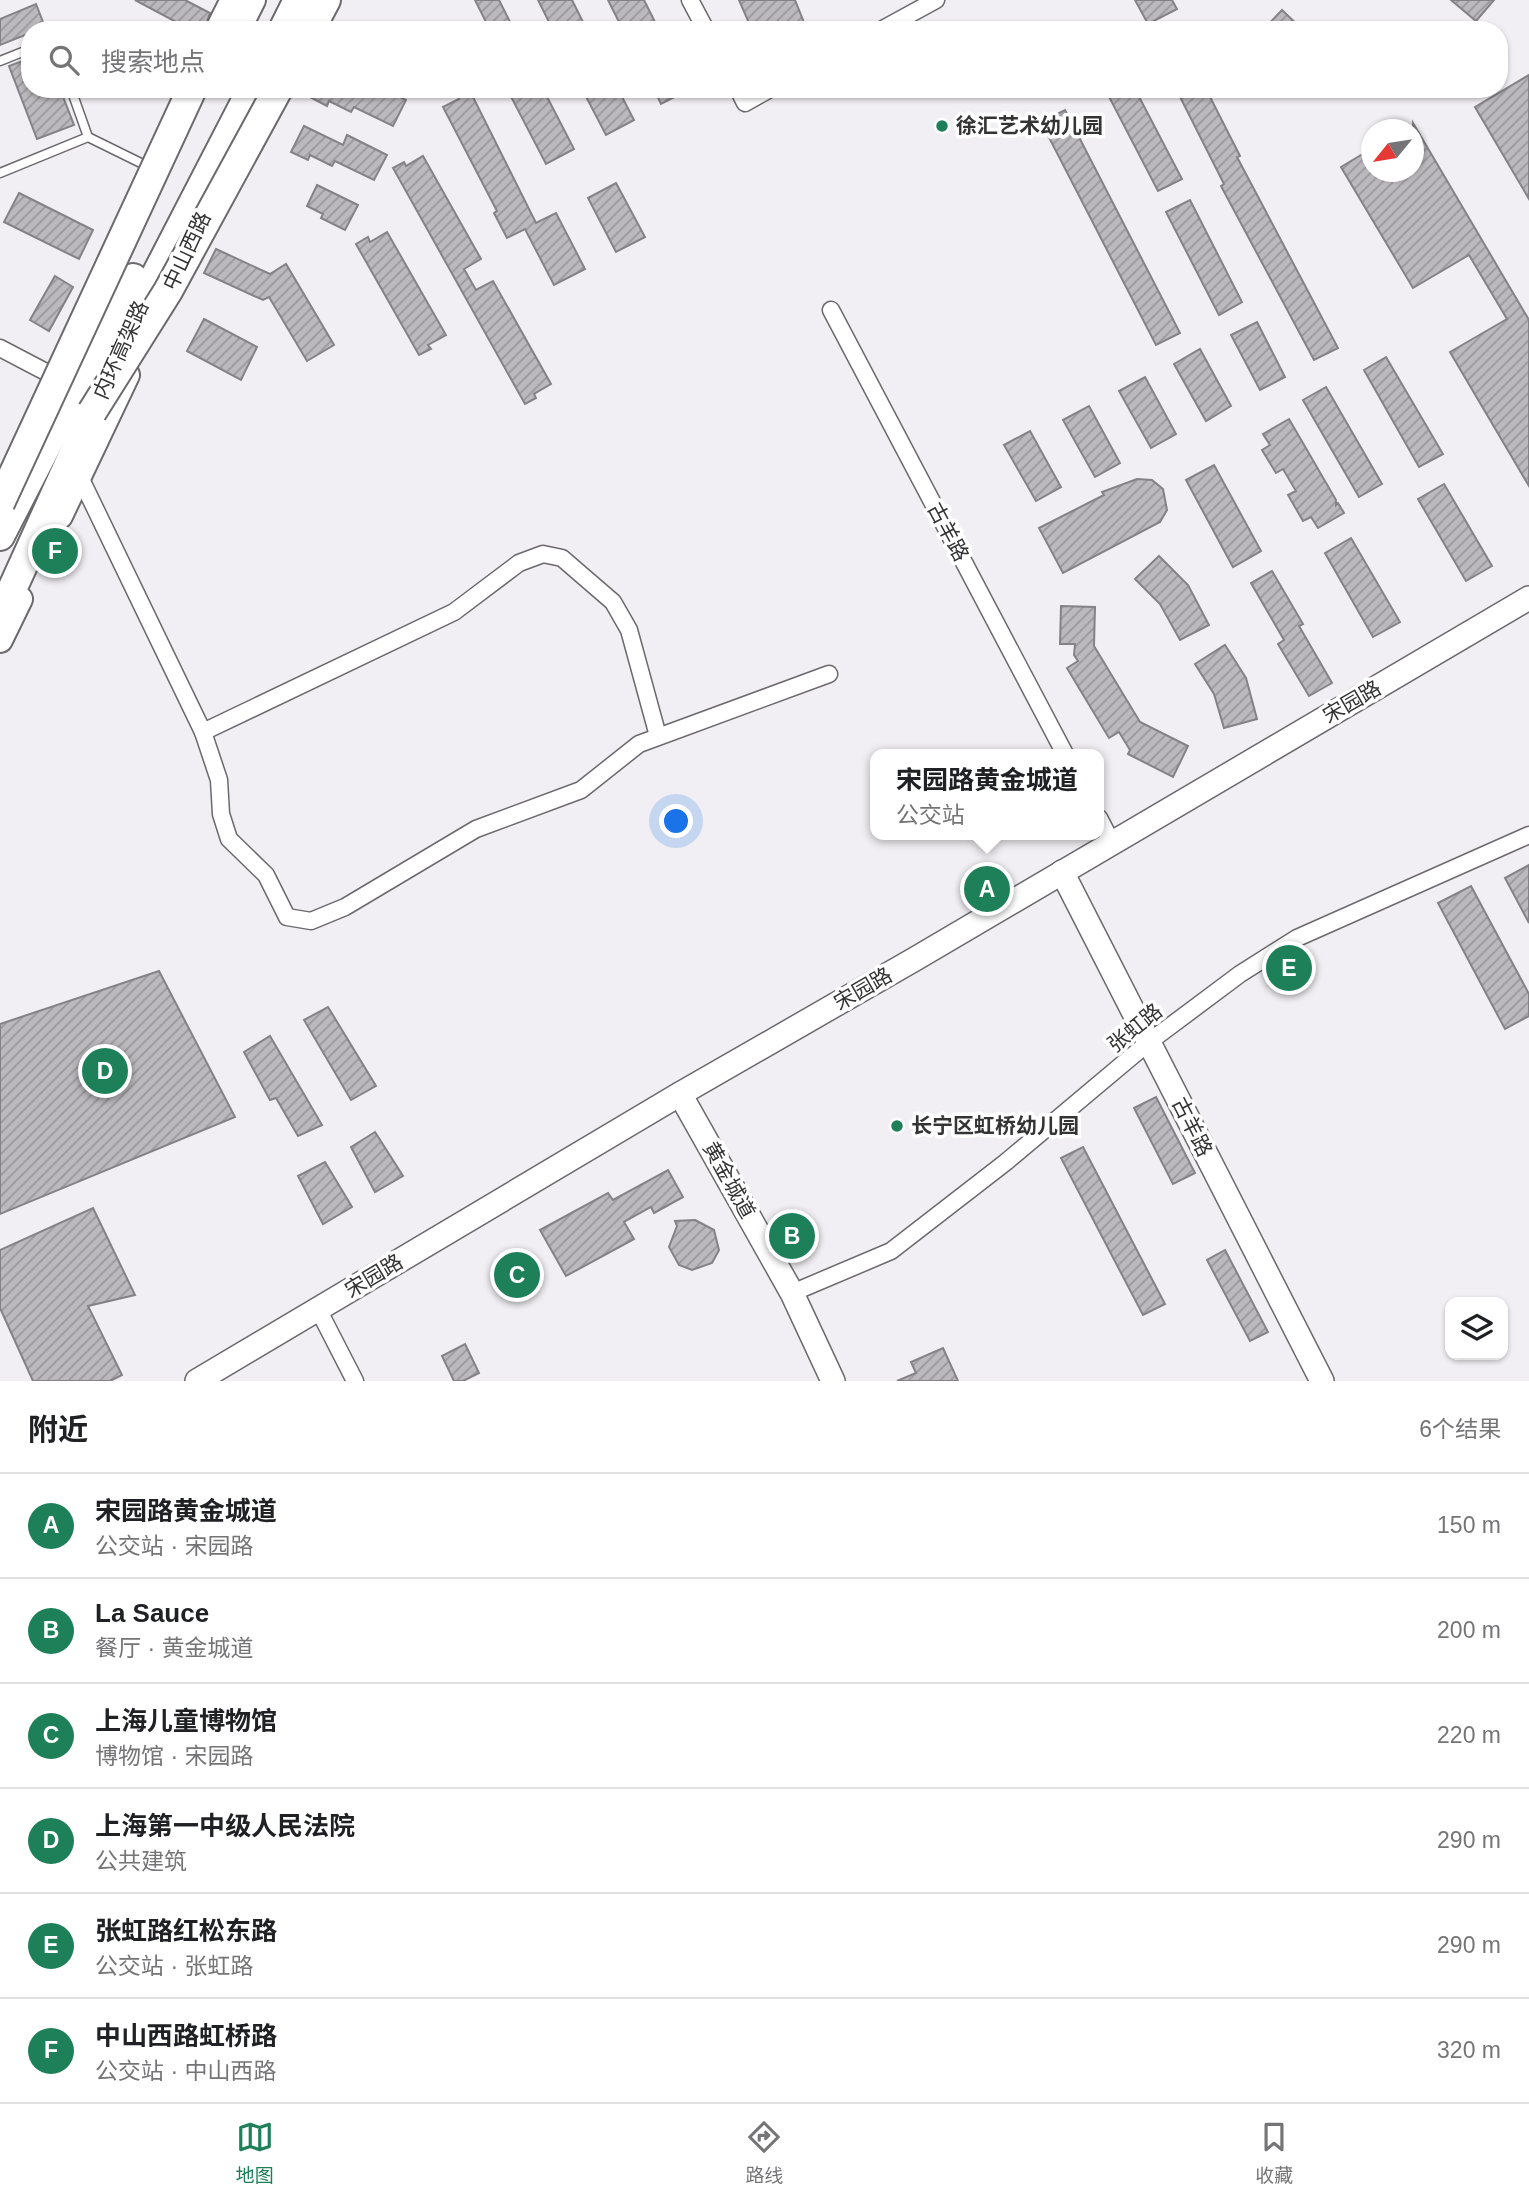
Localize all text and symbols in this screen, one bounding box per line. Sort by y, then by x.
search box [21,21,1508,98]
icon: search [45,41,83,79]
text: 搜索地点 [101,47,205,77]
place label: 徐汇艺术幼儿园 [956,114,1103,137]
marker: 徐汇艺术幼儿园 [934,118,950,134]
north arrow [1361,119,1424,182]
street label: 中山西路 [158,208,215,294]
street label: 内环高架路 [89,297,152,402]
street label: 古羊路 [923,499,973,565]
pin: F [32,525,78,577]
street label: 宋园路 [1319,676,1385,727]
popup [870,749,1104,840]
text: 宋园路黄金城道 [896,765,1078,795]
text: 公交站 [896,802,965,828]
your location [659,804,693,838]
pin: A [964,863,1010,915]
pin: E [1266,942,1312,994]
street label: 宋园路 [830,963,896,1014]
street label: 张虹路 [1103,999,1166,1056]
pin: D [82,1045,128,1097]
street label: 古羊路 [1168,1093,1217,1160]
place label: 长宁区虹桥幼儿园 [911,1114,1079,1137]
marker: 长宁区虹桥幼儿园 [889,1118,905,1134]
street label: 黄金城道 [699,1137,760,1222]
pin: B [769,1210,815,1262]
street label: 宋园路 [341,1249,407,1302]
pin: C [494,1249,540,1301]
map controls [1445,1297,1508,1360]
button: layers [1445,1297,1508,1360]
text: 附近 [28,1413,88,1446]
text: 6个结果 [1419,1416,1501,1442]
text: 宋园路黄金城道 [95,1496,277,1526]
text: A [43,1512,59,1538]
text: 150 m [1437,1512,1501,1538]
text: 公交站 · 宋园路 [95,1533,253,1559]
text: La Sauce [95,1598,209,1628]
text: B [43,1617,59,1643]
text: 200 m [1437,1617,1501,1643]
text: 餐厅 · 黄金城道 [95,1635,253,1661]
text: 上海儿童博物馆 [95,1706,277,1736]
text: C [43,1722,59,1748]
text: 220 m [1437,1722,1501,1748]
text: 博物馆 · 宋园路 [95,1743,253,1769]
text: 上海第一中级人民法院 [95,1811,355,1841]
text: D [43,1827,59,1853]
text: 290 m [1437,1827,1501,1853]
text: 公共建筑 [95,1848,187,1874]
text: 张虹路红松东路 [95,1916,277,1946]
text: E [43,1932,59,1958]
text: 290 m [1437,1932,1501,1958]
text: 公交站 · 张虹路 [95,1953,253,1979]
text: 中山西路虹桥路 [95,2021,277,2051]
text: F [44,2037,58,2063]
text: 320 m [1437,2037,1501,2063]
text: 公交站 · 中山西路 [95,2058,276,2084]
tab: 地图 [236,2118,274,2187]
tab: 路线 [745,2118,783,2187]
tab: 收藏 [1255,2118,1293,2187]

